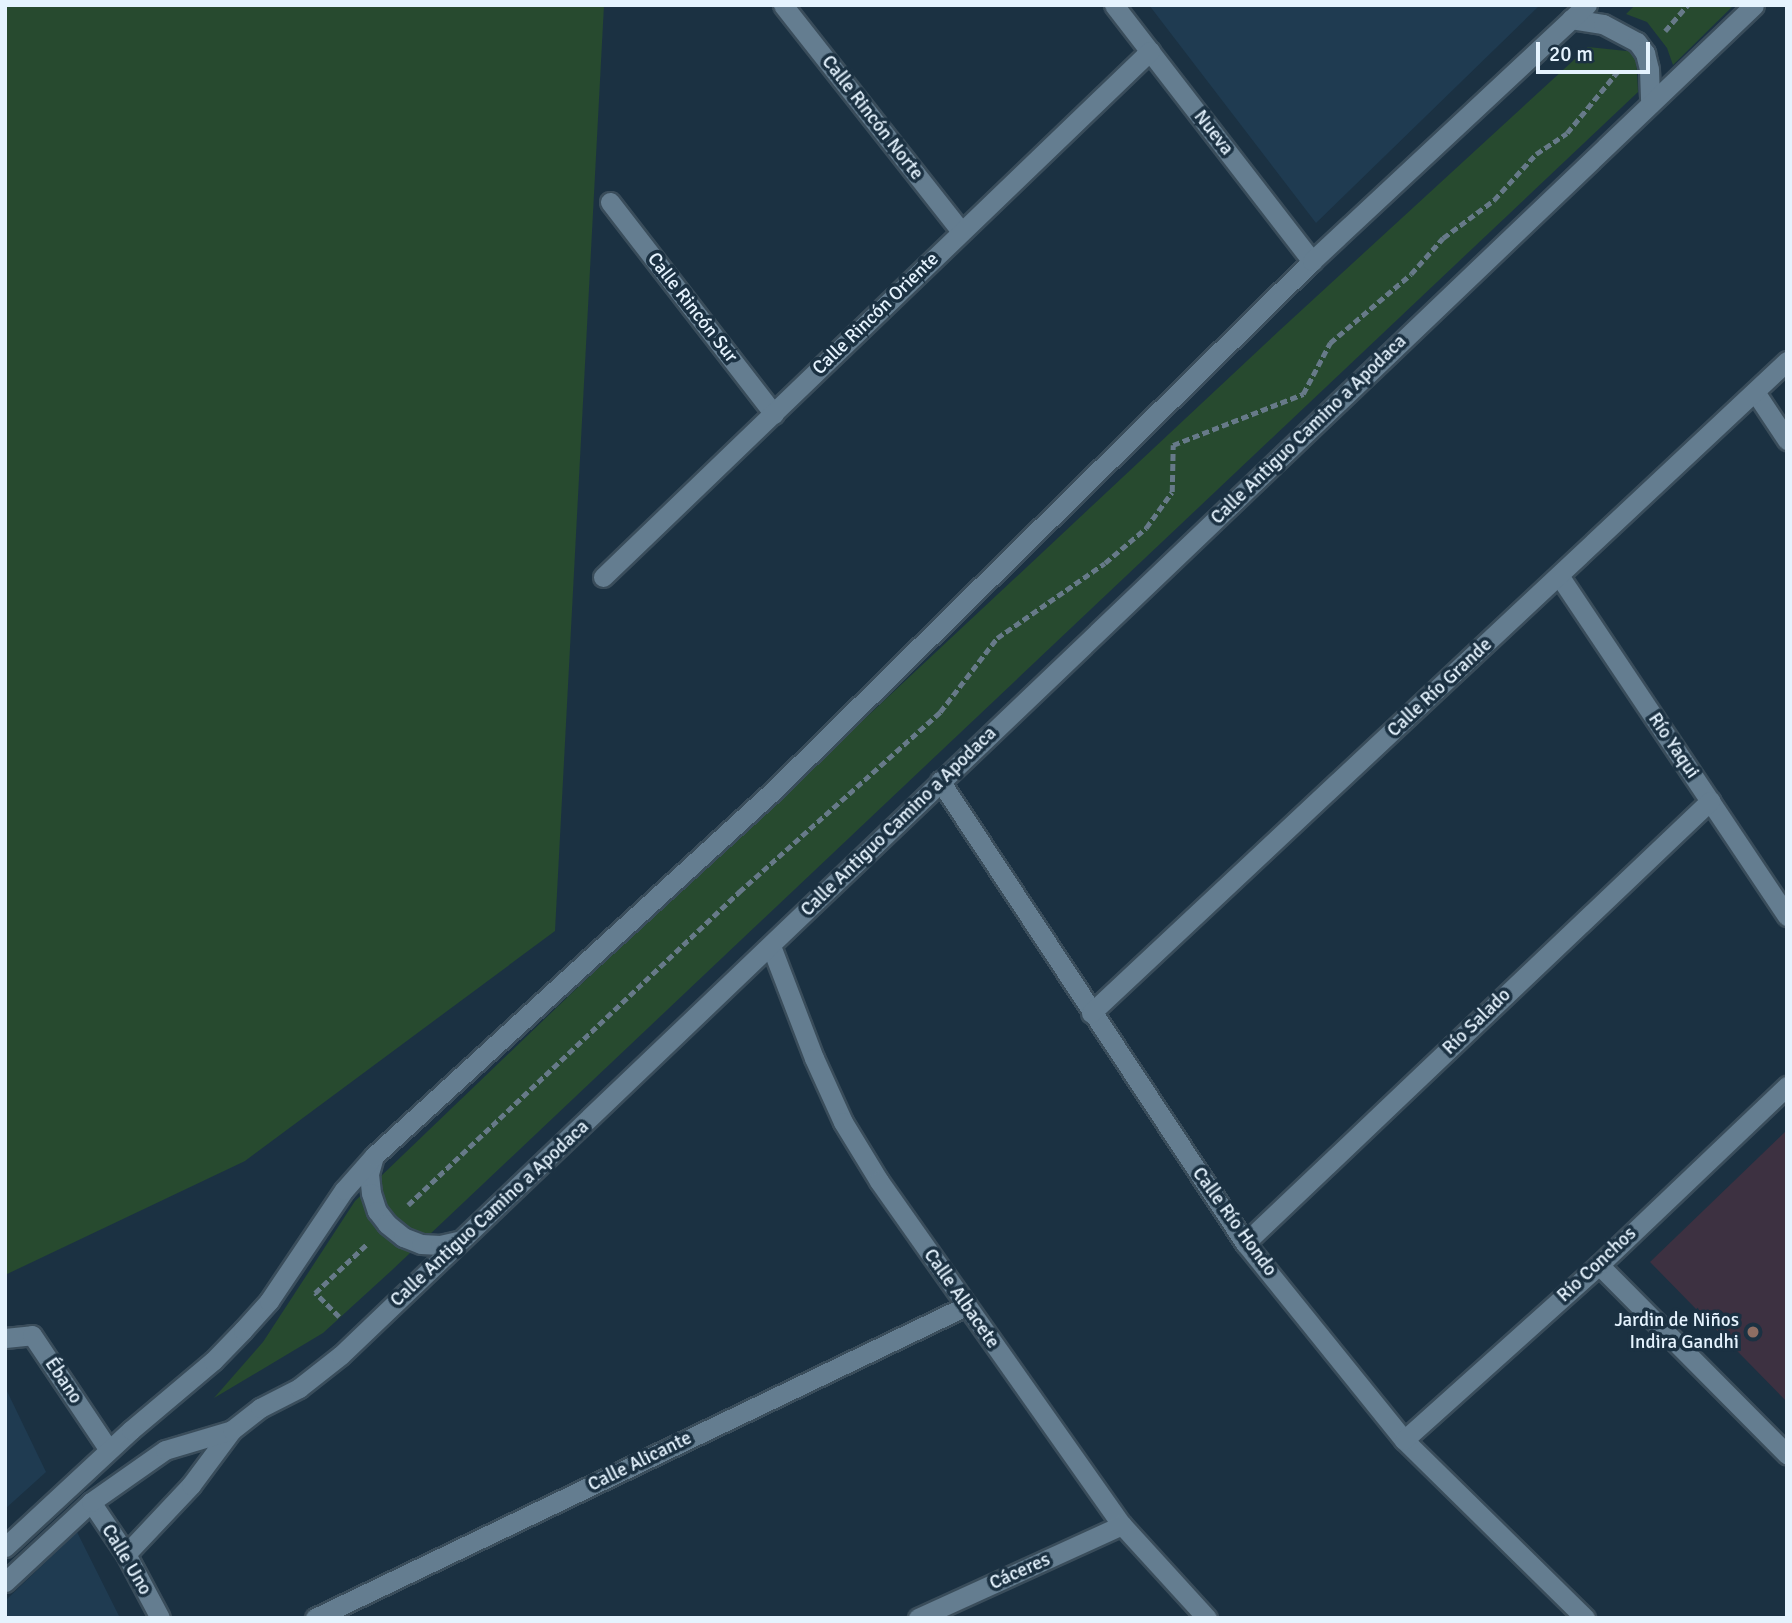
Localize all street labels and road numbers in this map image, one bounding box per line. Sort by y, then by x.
street label: Calle Rincón Norte [816,51,928,185]
street label: Nueva [1188,106,1238,160]
street label: Calle Rincón Sur [642,248,742,368]
street label: Calle Rincón Oriente [808,248,944,380]
street label: Calle Antiguo Camino a Apodaca [1206,330,1412,530]
street label: Calle Río Grande [1383,634,1497,742]
street label: Río Yaqui [1643,709,1703,783]
street label: Calle Antiguo Camino a Apodaca [796,722,1002,922]
street label: Río Salado [1438,984,1516,1060]
street label: Calle Antiguo Camino a Apodaca [386,1116,594,1312]
street label: Calle Río Hondo [1187,1163,1281,1281]
street label: Río Conchos [1553,1223,1641,1307]
street label: Calle Albacete [918,1245,1004,1353]
street label: Ébano [39,1354,87,1408]
street label: Calle Alicante [584,1427,696,1497]
street label: Calle Uno [96,1521,156,1599]
street label: Cáceres [986,1549,1054,1595]

